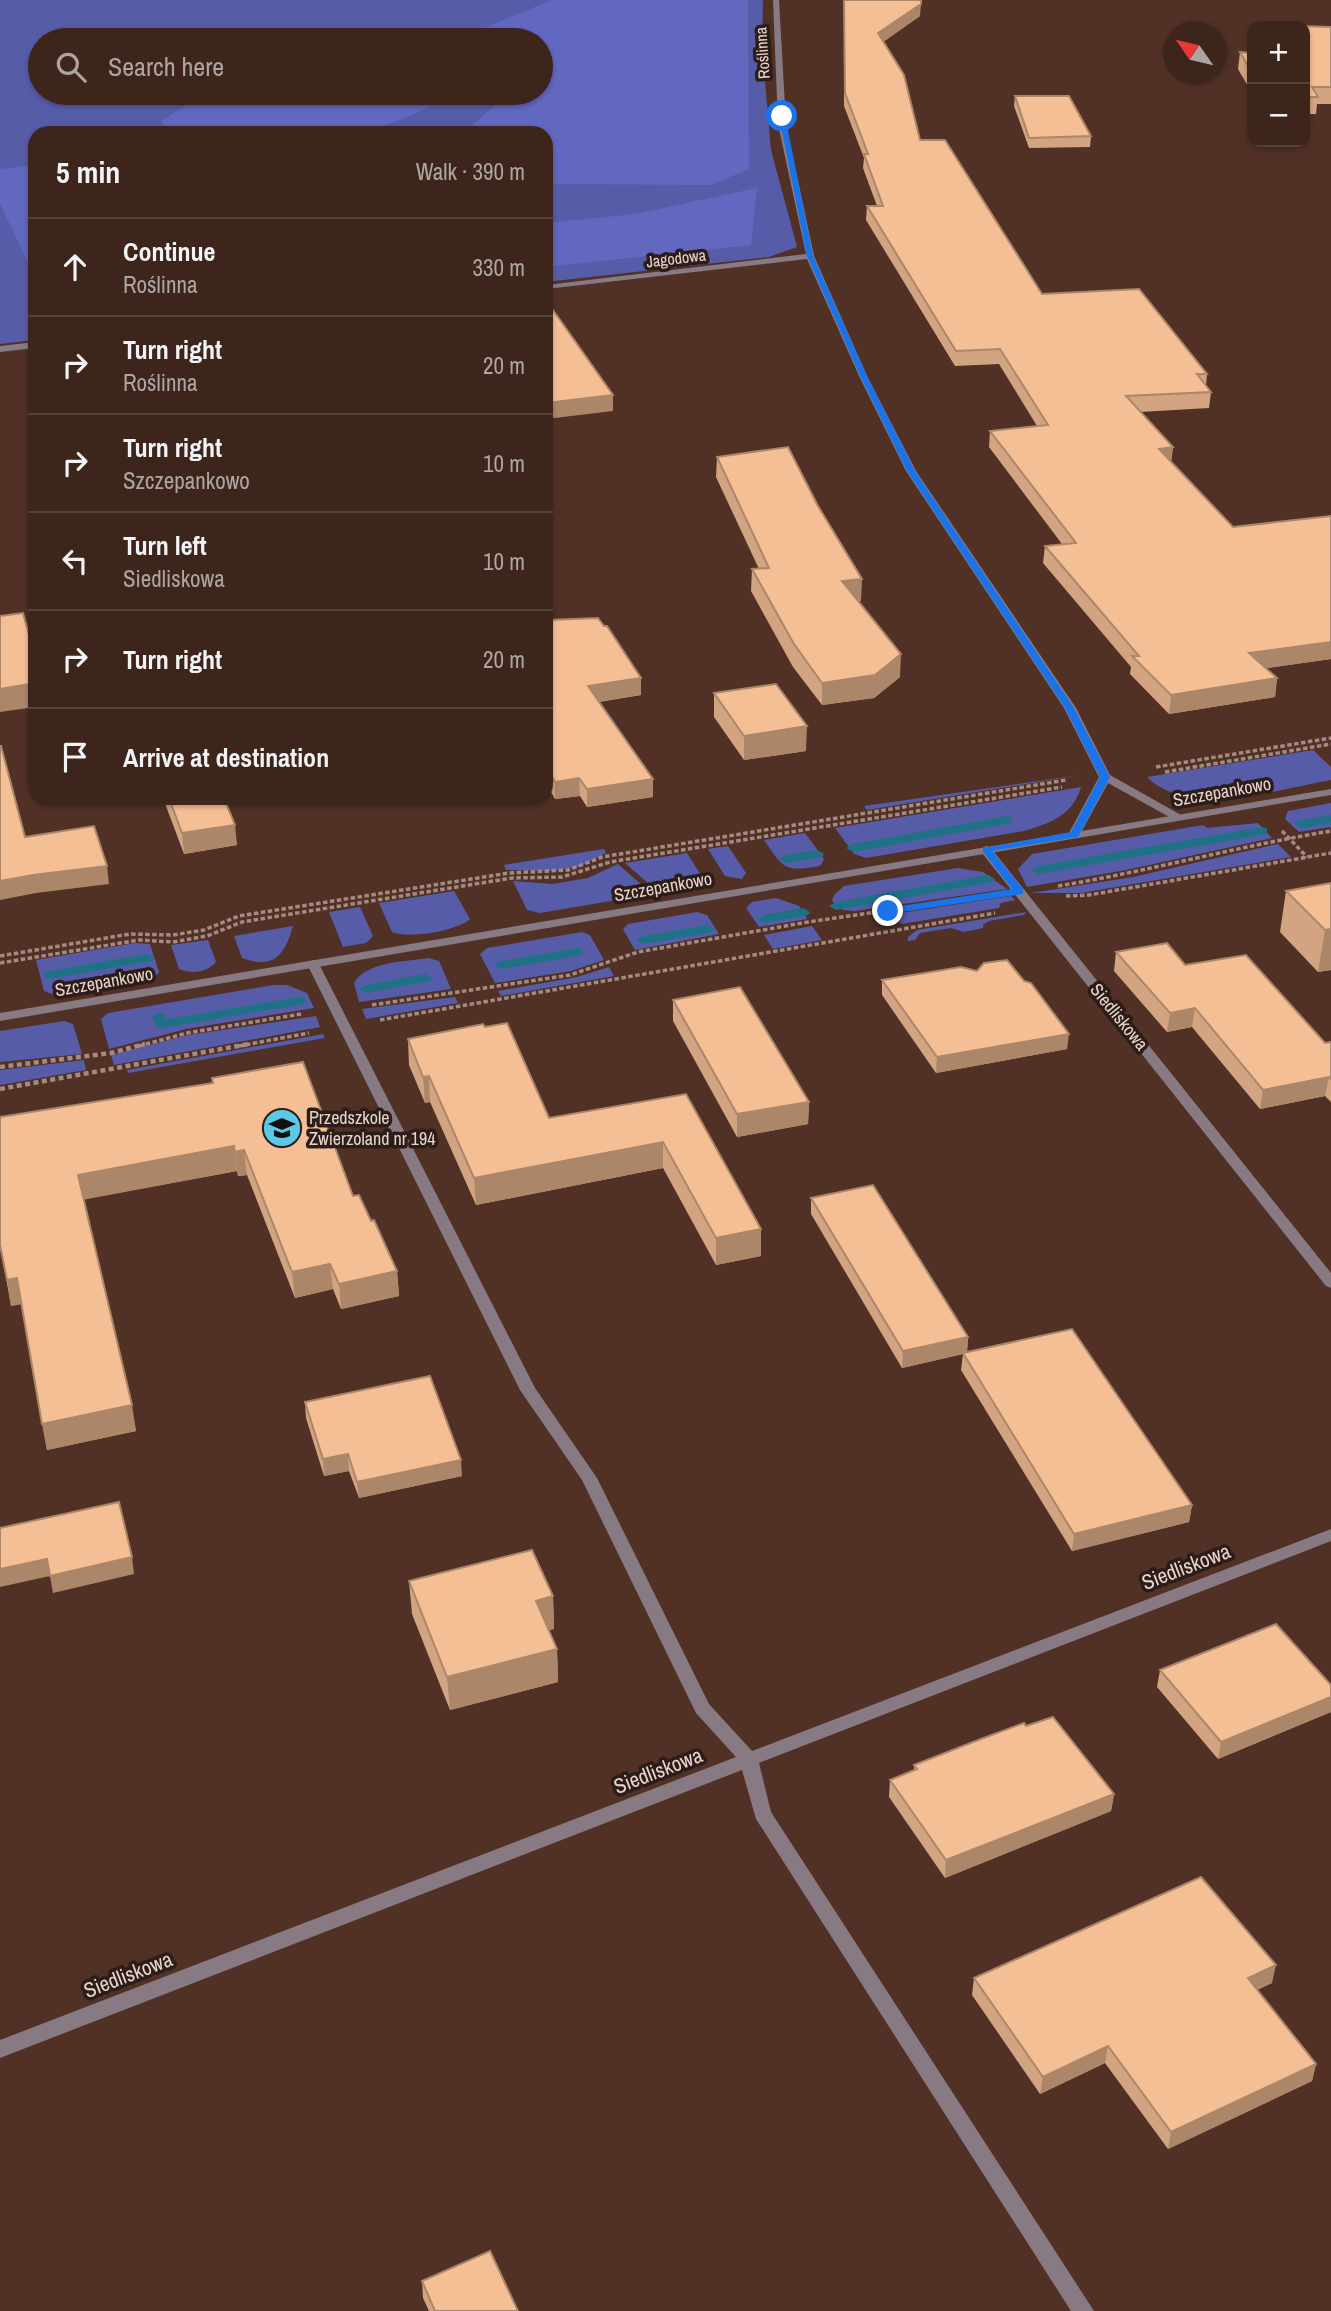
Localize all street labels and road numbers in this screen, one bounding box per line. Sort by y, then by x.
street label: Roślinna [749,26,775,80]
street label: Jagodowa [645,243,708,273]
street label: Szczepankowo [1171,771,1273,812]
street label: Szczepankowo [612,866,714,907]
street label: Szczepankowo [53,961,155,1002]
street label: Siedliskowa [1085,978,1154,1055]
street label: Siedliskowa [1137,1536,1235,1597]
street label: Siedliskowa [609,1740,707,1801]
street label: Siedliskowa [79,1944,177,2005]

